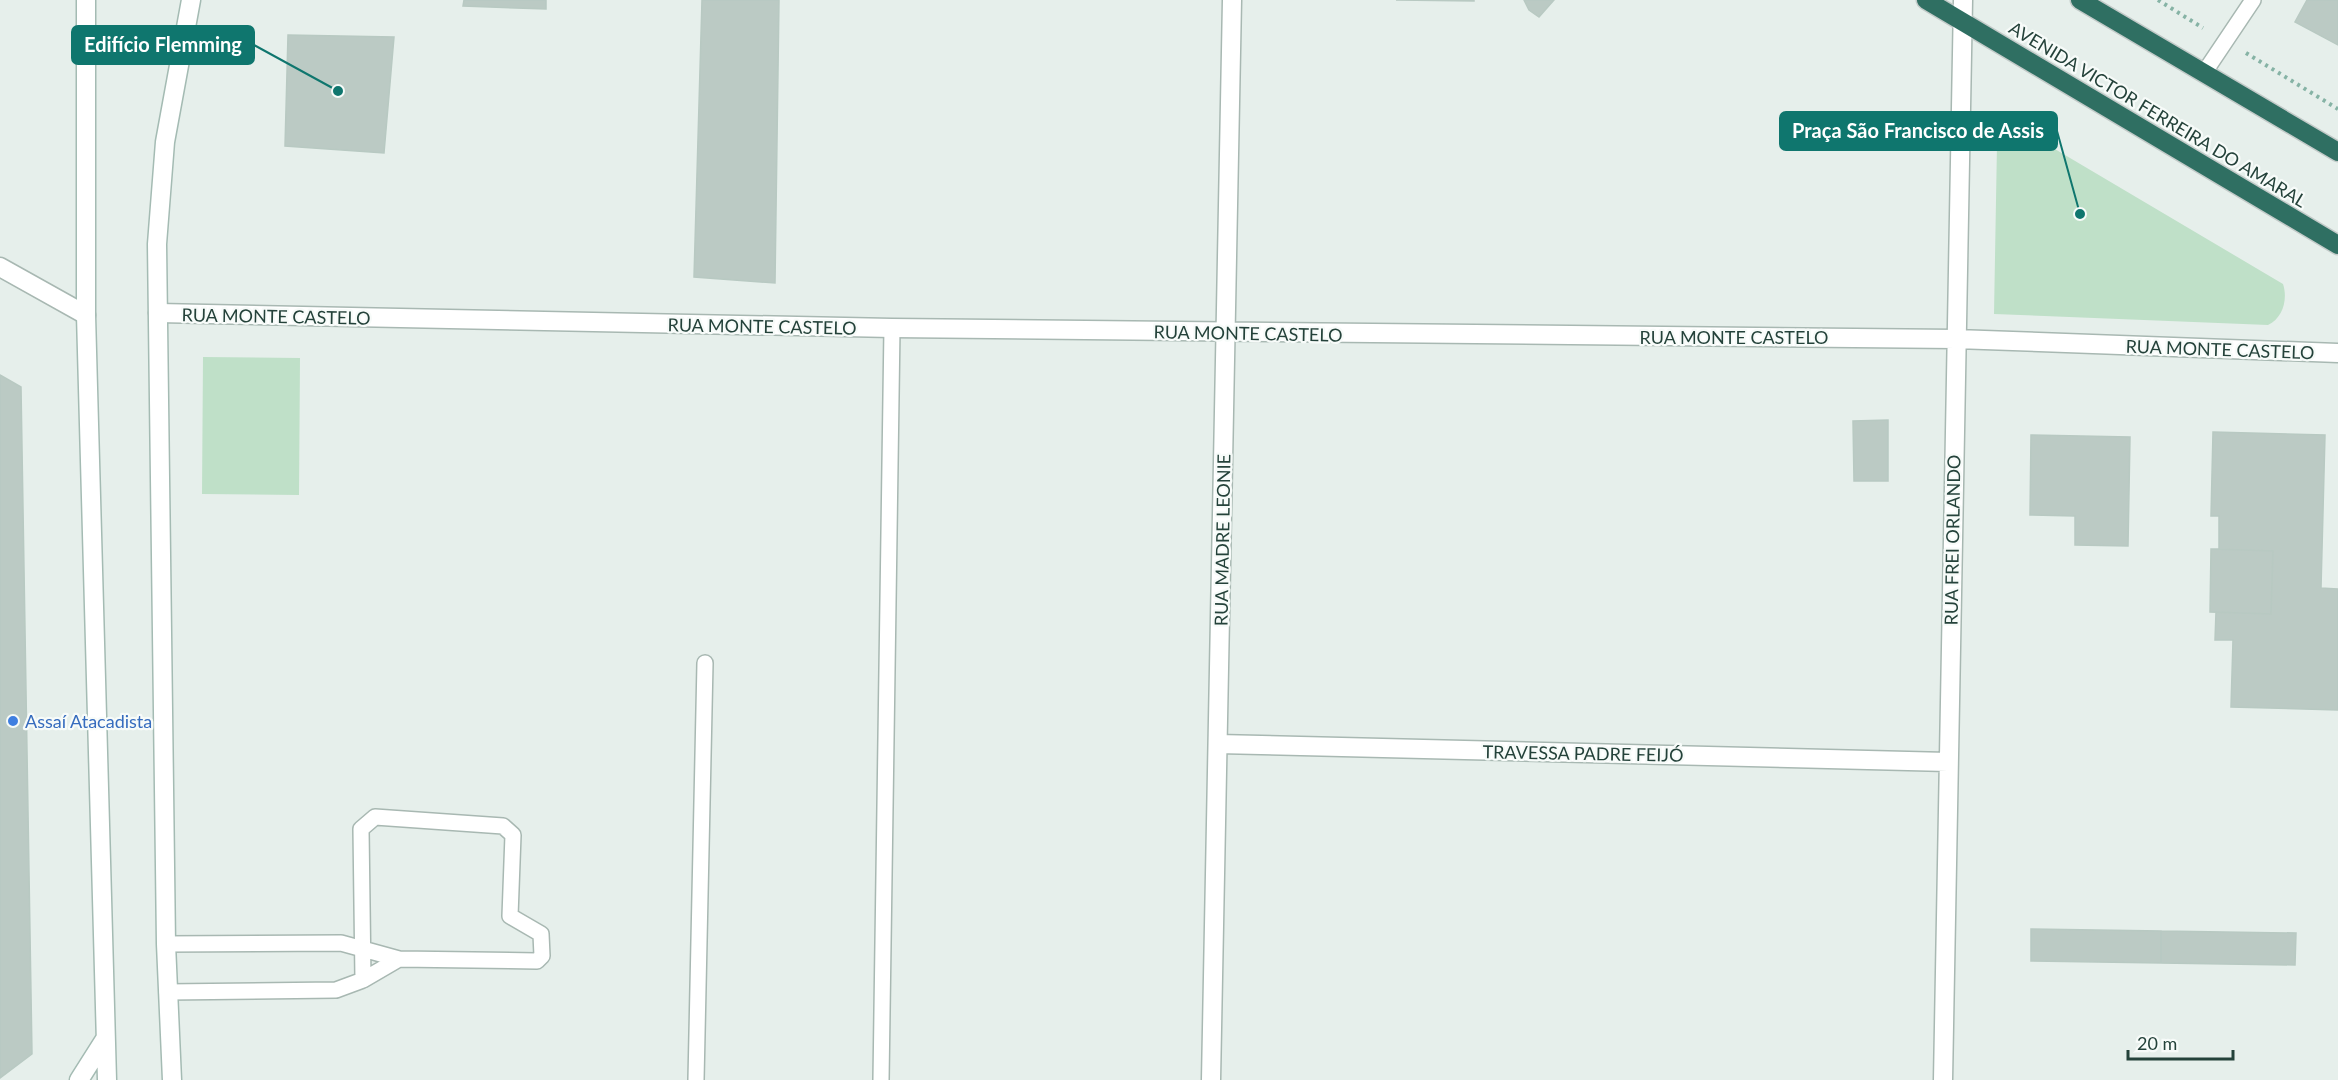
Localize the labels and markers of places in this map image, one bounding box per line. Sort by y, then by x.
callout: Edifício Flemming [72,26,254,64]
callout: Praça São Francisco de Assis [1780,112,2057,150]
place label: Assaí Atacadista [25,710,152,732]
marker: Assaí Atacadista [6,714,20,728]

